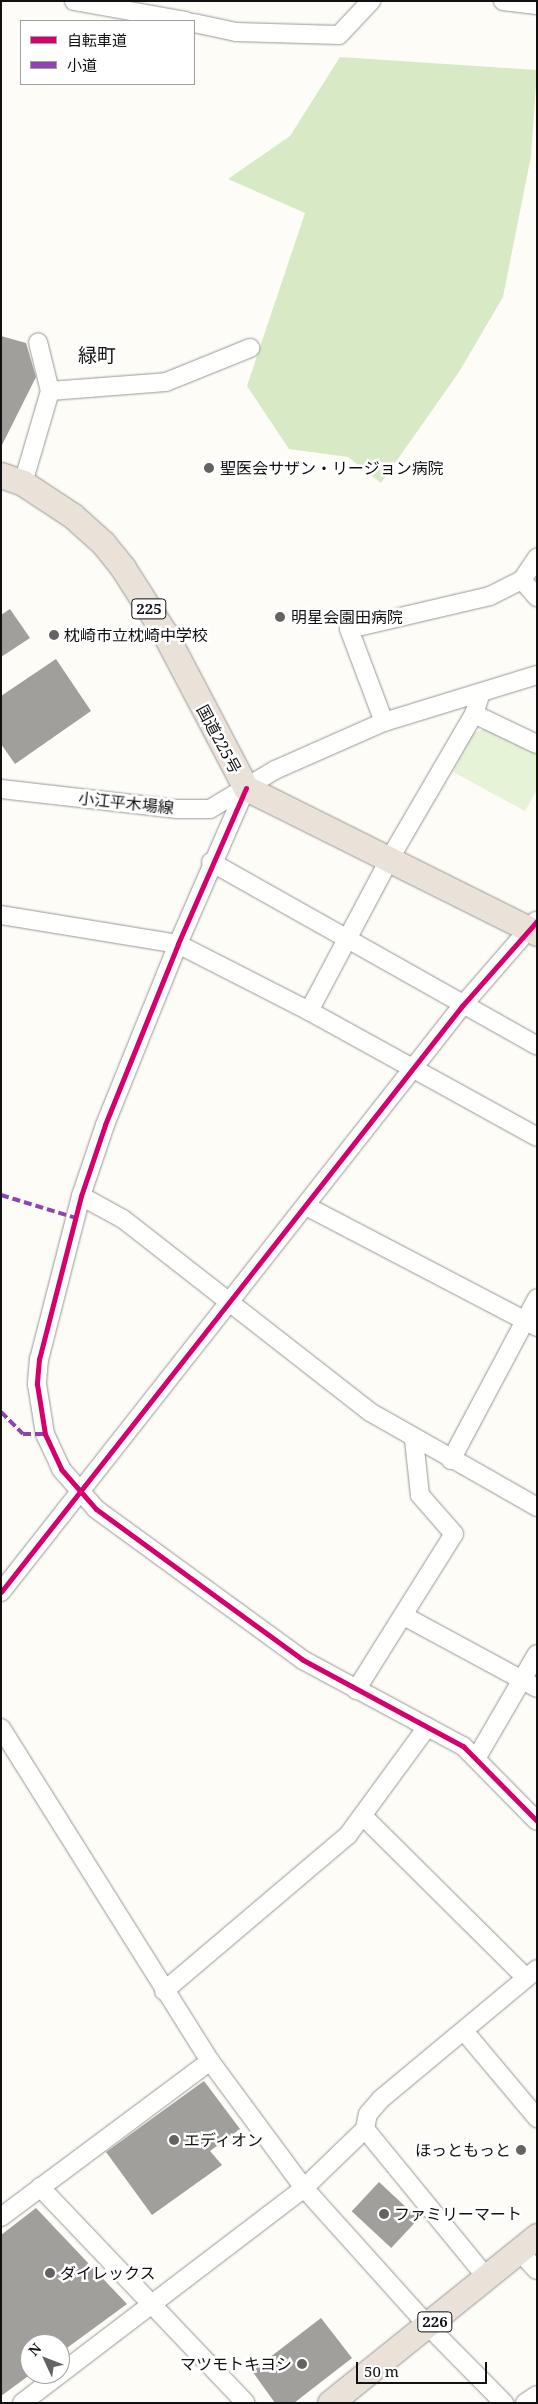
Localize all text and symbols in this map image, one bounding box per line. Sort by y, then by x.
legend [20,20,195,85]
text: 自転車道 [67,30,127,50]
text: 小道 [67,55,97,75]
district label: 緑町 [78,345,116,367]
place label: 聖医会サザン・リージョン病院 [220,458,444,478]
marker: 聖医会サザン・リージョン病院 [202,461,216,475]
road number: 225 [130,596,168,622]
place label: 明星会園田病院 [291,607,403,627]
marker: 明星会園田病院 [273,610,287,624]
place label: 枕崎市立枕崎中学校 [64,625,208,645]
marker: 枕崎市立枕崎中学校 [48,629,60,641]
street label: 国道225号 [193,701,245,777]
street label: 小江平木場線 [77,788,175,818]
place label: エディオン [184,2130,264,2150]
marker: エディオン [168,2134,180,2146]
place label: ほっともっと [415,2140,511,2160]
marker: ほっともっと [515,2144,527,2156]
place label: ファミリーマート [394,2204,522,2224]
marker: ファミリーマート [378,2208,390,2220]
place label: ダイレックス [60,2263,156,2283]
marker: ダイレックス [44,2267,56,2279]
road number: 226 [416,2310,454,2334]
north arrow [20,2334,70,2384]
text: N [24,2339,45,2360]
scale bar [358,2352,489,2384]
place label: マツモトキヨシ [180,2354,292,2374]
marker: マツモトキヨシ [296,2358,308,2370]
text: 50 m [364,2361,399,2381]

